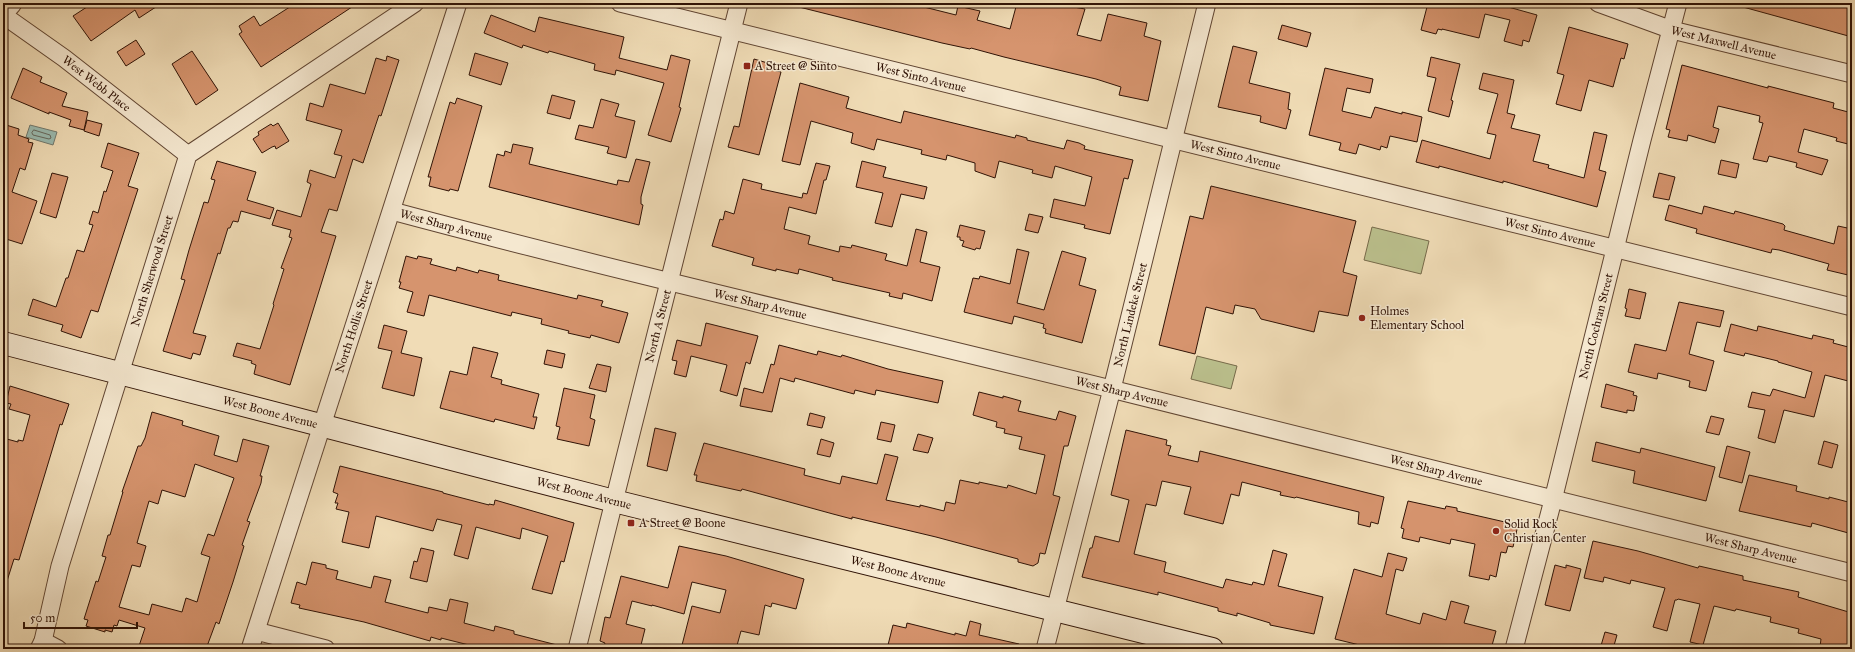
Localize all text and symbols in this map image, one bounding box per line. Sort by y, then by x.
street label: West Maxwell Avenue [1670,23,1778,62]
street label: West Webb Place [60,53,133,114]
place label: A Street @ Sinto [754,59,837,73]
street label: West Sinto Avenue [874,59,968,95]
marker: A Street @ Sinto [742,61,752,71]
street label: West Sinto Avenue [1189,137,1282,173]
street label: West Sharp Avenue [398,206,494,244]
street label: North Sherwood Street [128,213,176,328]
street label: West Sinto Avenue [1503,215,1597,250]
street label: North Lindeke Street [1111,261,1150,368]
street label: North Cochran Street [1576,271,1616,381]
street label: North Hollis Street [332,277,376,375]
street label: West Sharp Avenue [713,286,808,322]
street label: North A Street [642,287,674,364]
place label: Holmes Elementary School [1370,304,1465,332]
marker: Holmes Elementary School [1357,313,1367,323]
street label: West Sharp Avenue [1074,374,1170,410]
street label: West Boone Avenue [221,393,319,431]
street label: West Sharp Avenue [1389,452,1484,488]
street label: West Boone Avenue [535,474,633,512]
place label: A Street @ Boone [638,516,726,530]
place label: Solid Rock Christian Center [1504,517,1587,545]
marker: A Street @ Boone [626,518,636,528]
marker: Solid Rock Christian Center [1491,526,1501,536]
street label: West Sharp Avenue [1703,530,1799,566]
street label: West Boone Avenue [849,553,947,590]
scale bar [24,604,137,630]
text: 50 m [30,611,55,625]

